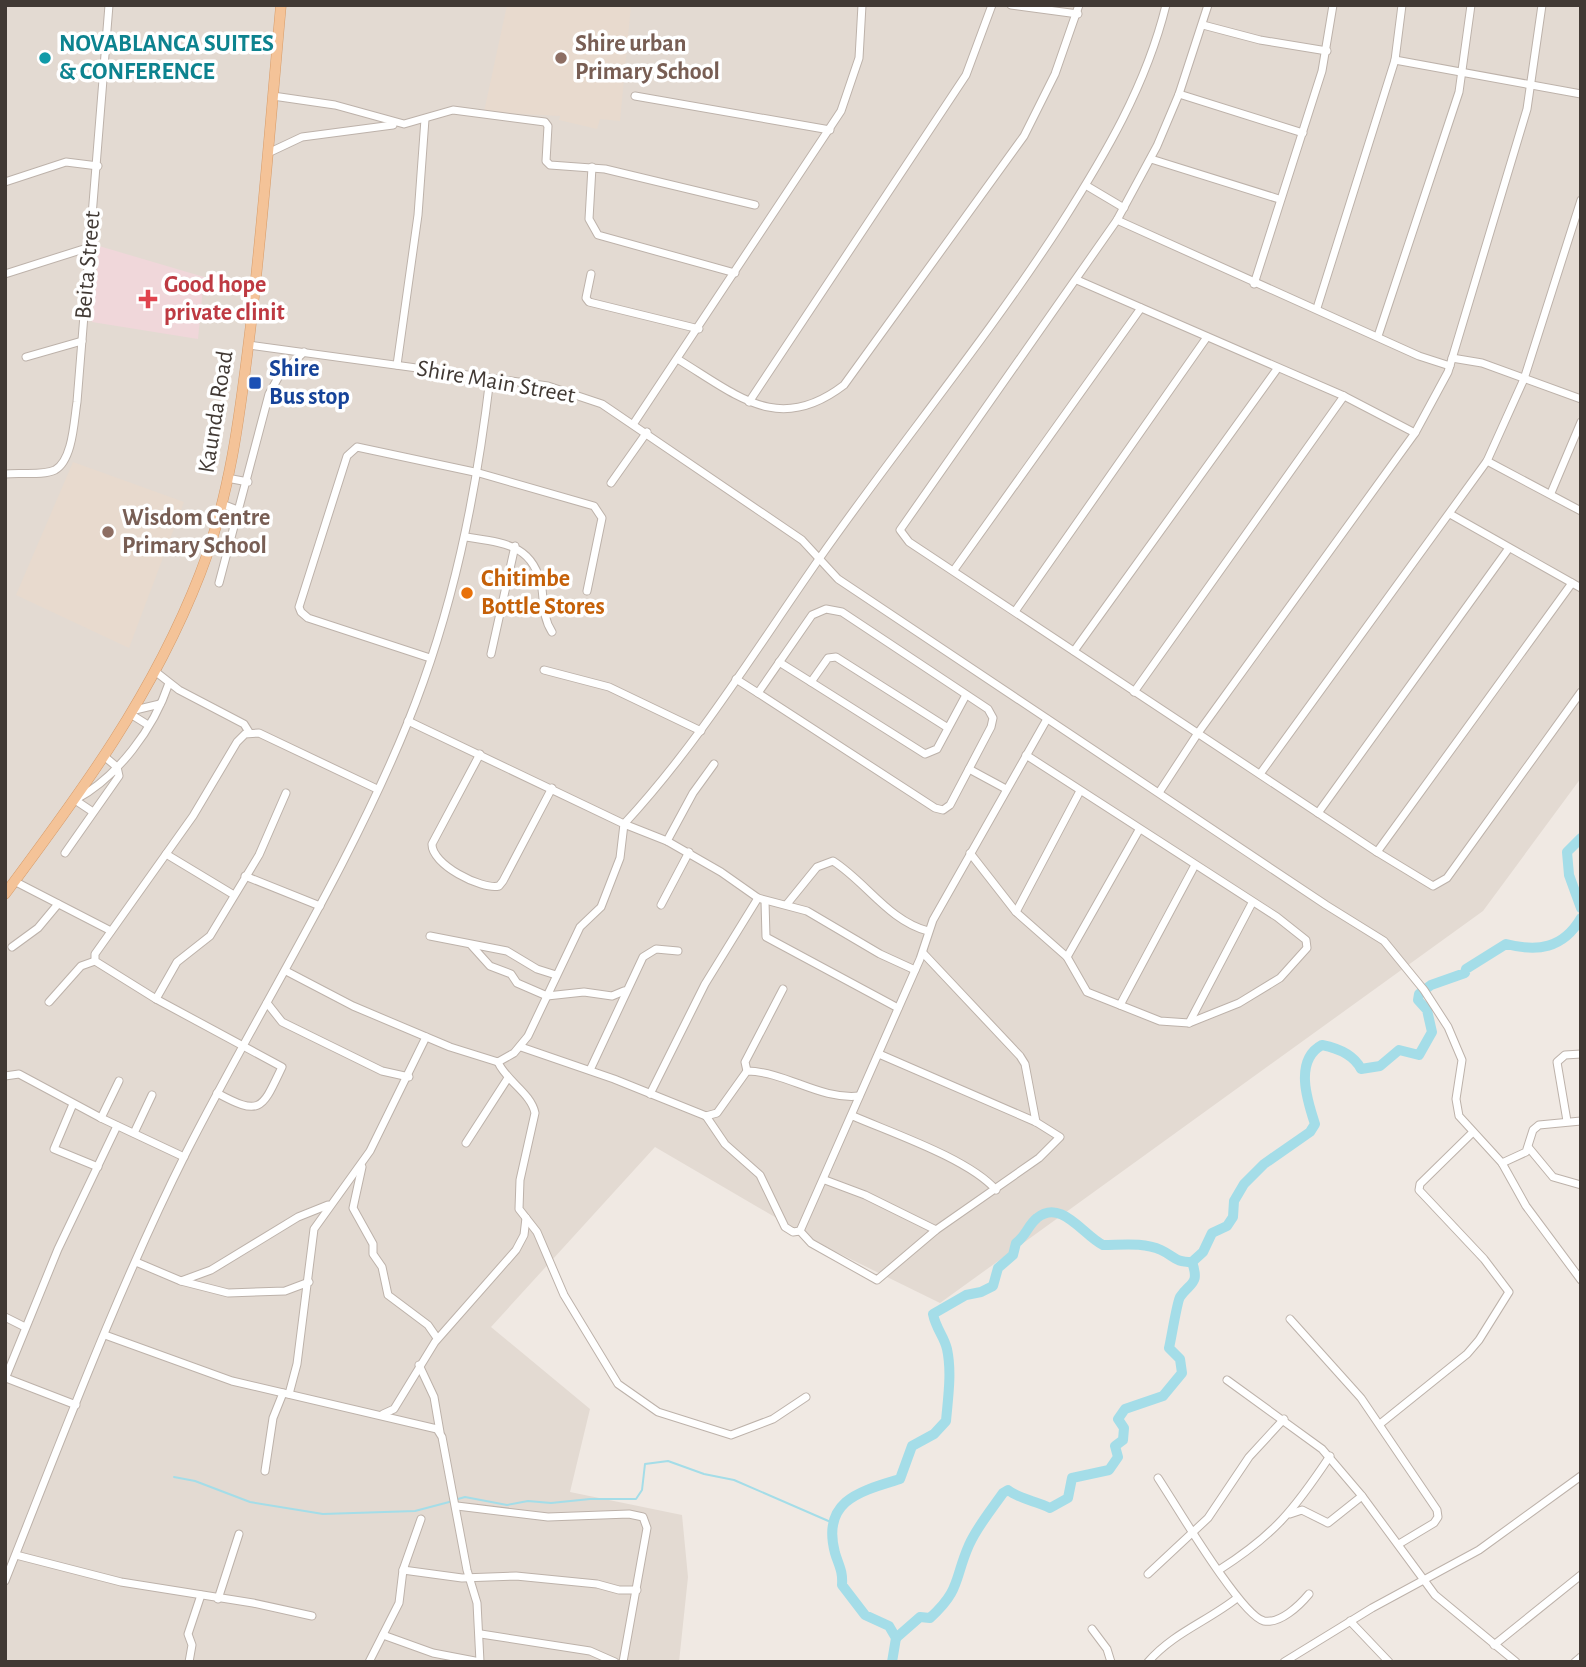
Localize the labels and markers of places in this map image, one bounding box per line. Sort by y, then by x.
place label: NOVABLANCA SUITES & CONFERENCE [59,32,274,84]
place label: Shire urban Primary School [575,32,720,84]
marker: NOVABLANCA SUITES & CONFERENCE [37,50,53,66]
marker: Shire urban Primary School [553,50,569,66]
place label: Good hope private clinit [164,273,285,325]
marker: Good hope private clinit [138,289,158,309]
place label: Shire Bus stop [269,357,350,409]
marker: Shire Bus stop [247,375,263,391]
place label: Wisdom Centre Primary School [122,506,270,558]
marker: Wisdom Centre Primary School [100,524,116,540]
place label: Chitimbe Bottle Stores [481,567,605,619]
marker: Chitimbe Bottle Stores [459,585,475,601]

